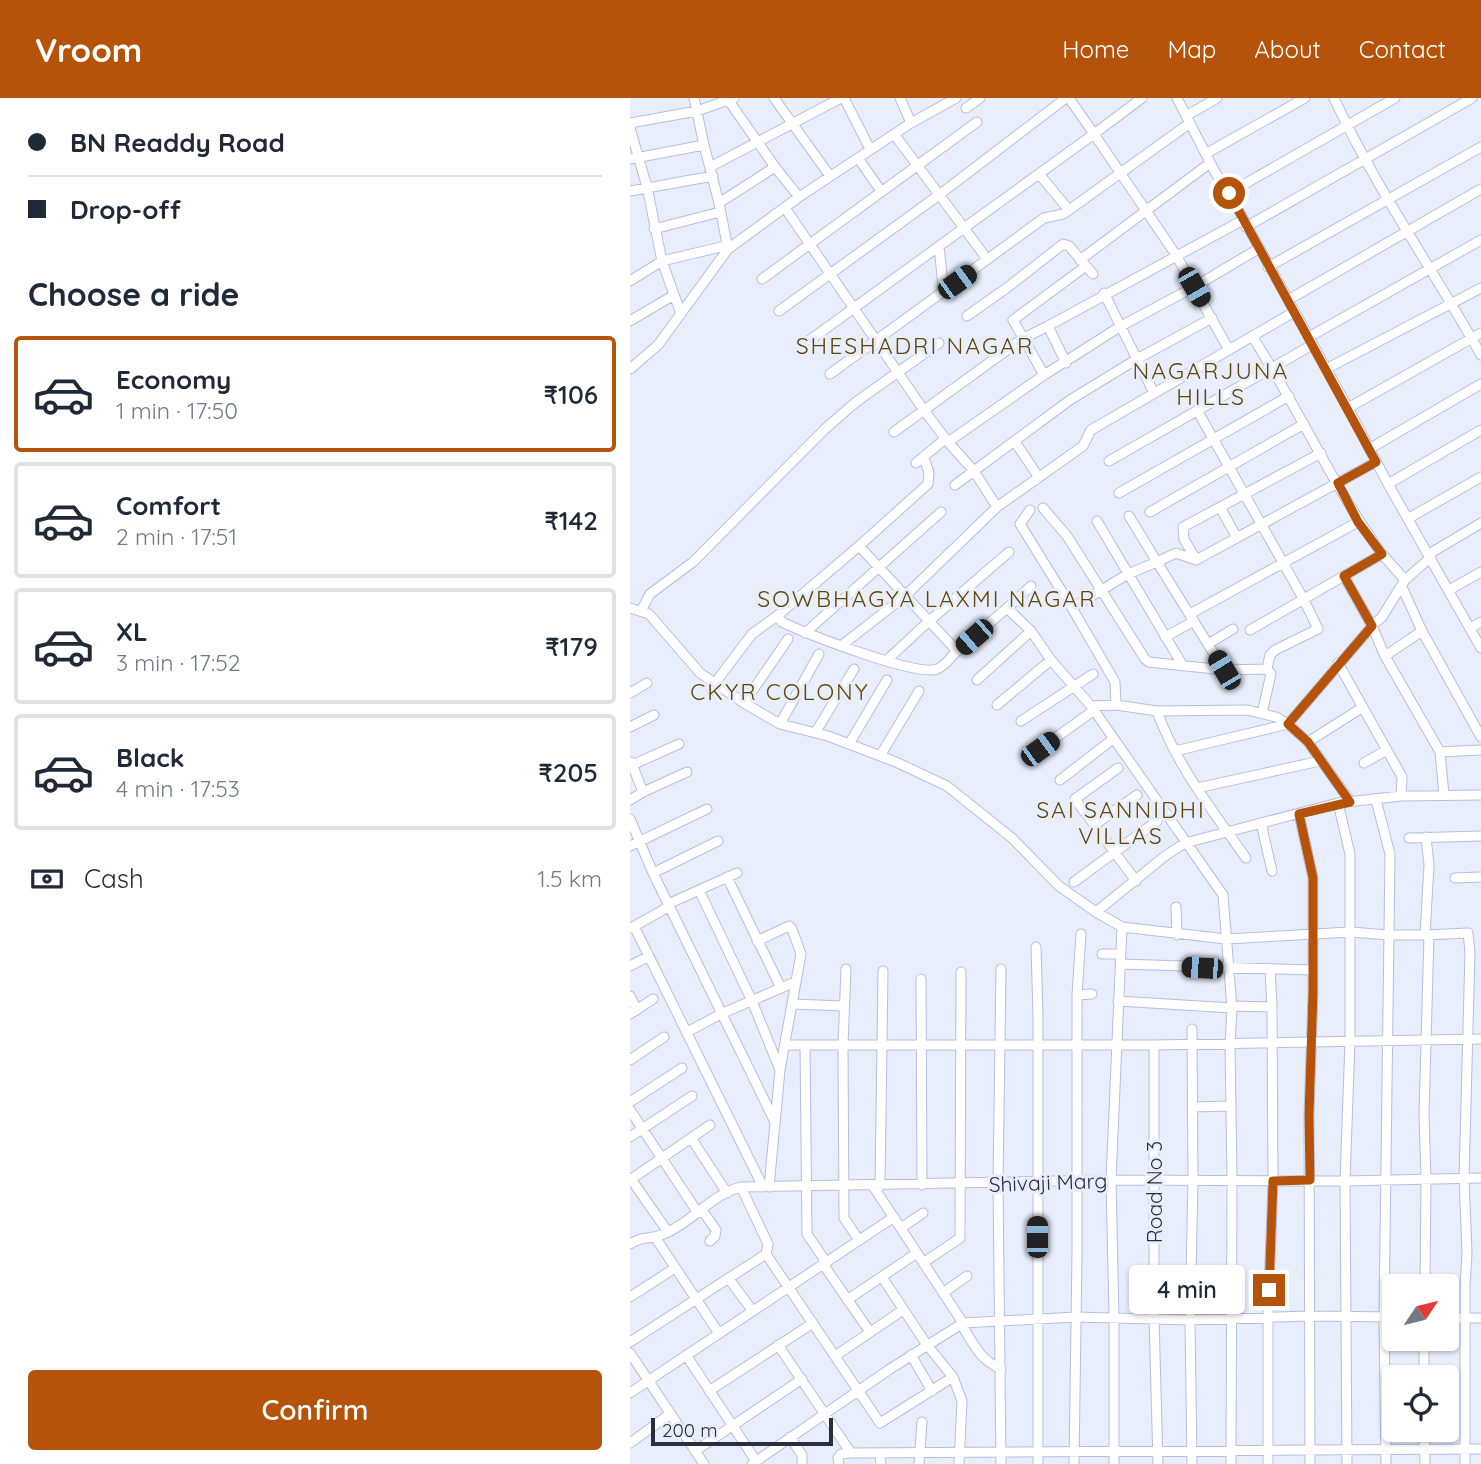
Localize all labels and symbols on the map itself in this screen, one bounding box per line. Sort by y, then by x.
route start [1213,177,1245,209]
car [934,261,981,303]
car [1175,264,1214,310]
district label: SHESHADRI NAGAR [796,331,1034,360]
district label: NAGARJUNA HILLS [1133,356,1289,411]
district label: SOWBHAGYA LAXMI NAGAR [757,584,1097,613]
car [952,615,997,659]
car [1205,647,1244,693]
district label: CKYR COLONY [690,677,870,706]
car [1017,728,1064,770]
district label: SAI SANNIDHI VILLAS [1036,795,1206,850]
car [1181,956,1224,980]
street label: Road No 3 [1141,1141,1167,1243]
street label: Shivaji Marg [988,1167,1108,1197]
car [1027,1216,1048,1258]
callout: 4 min [1129,1266,1244,1314]
route end [1253,1274,1285,1306]
north arrow [1382,1274,1460,1351]
scale bar [651,1415,833,1447]

